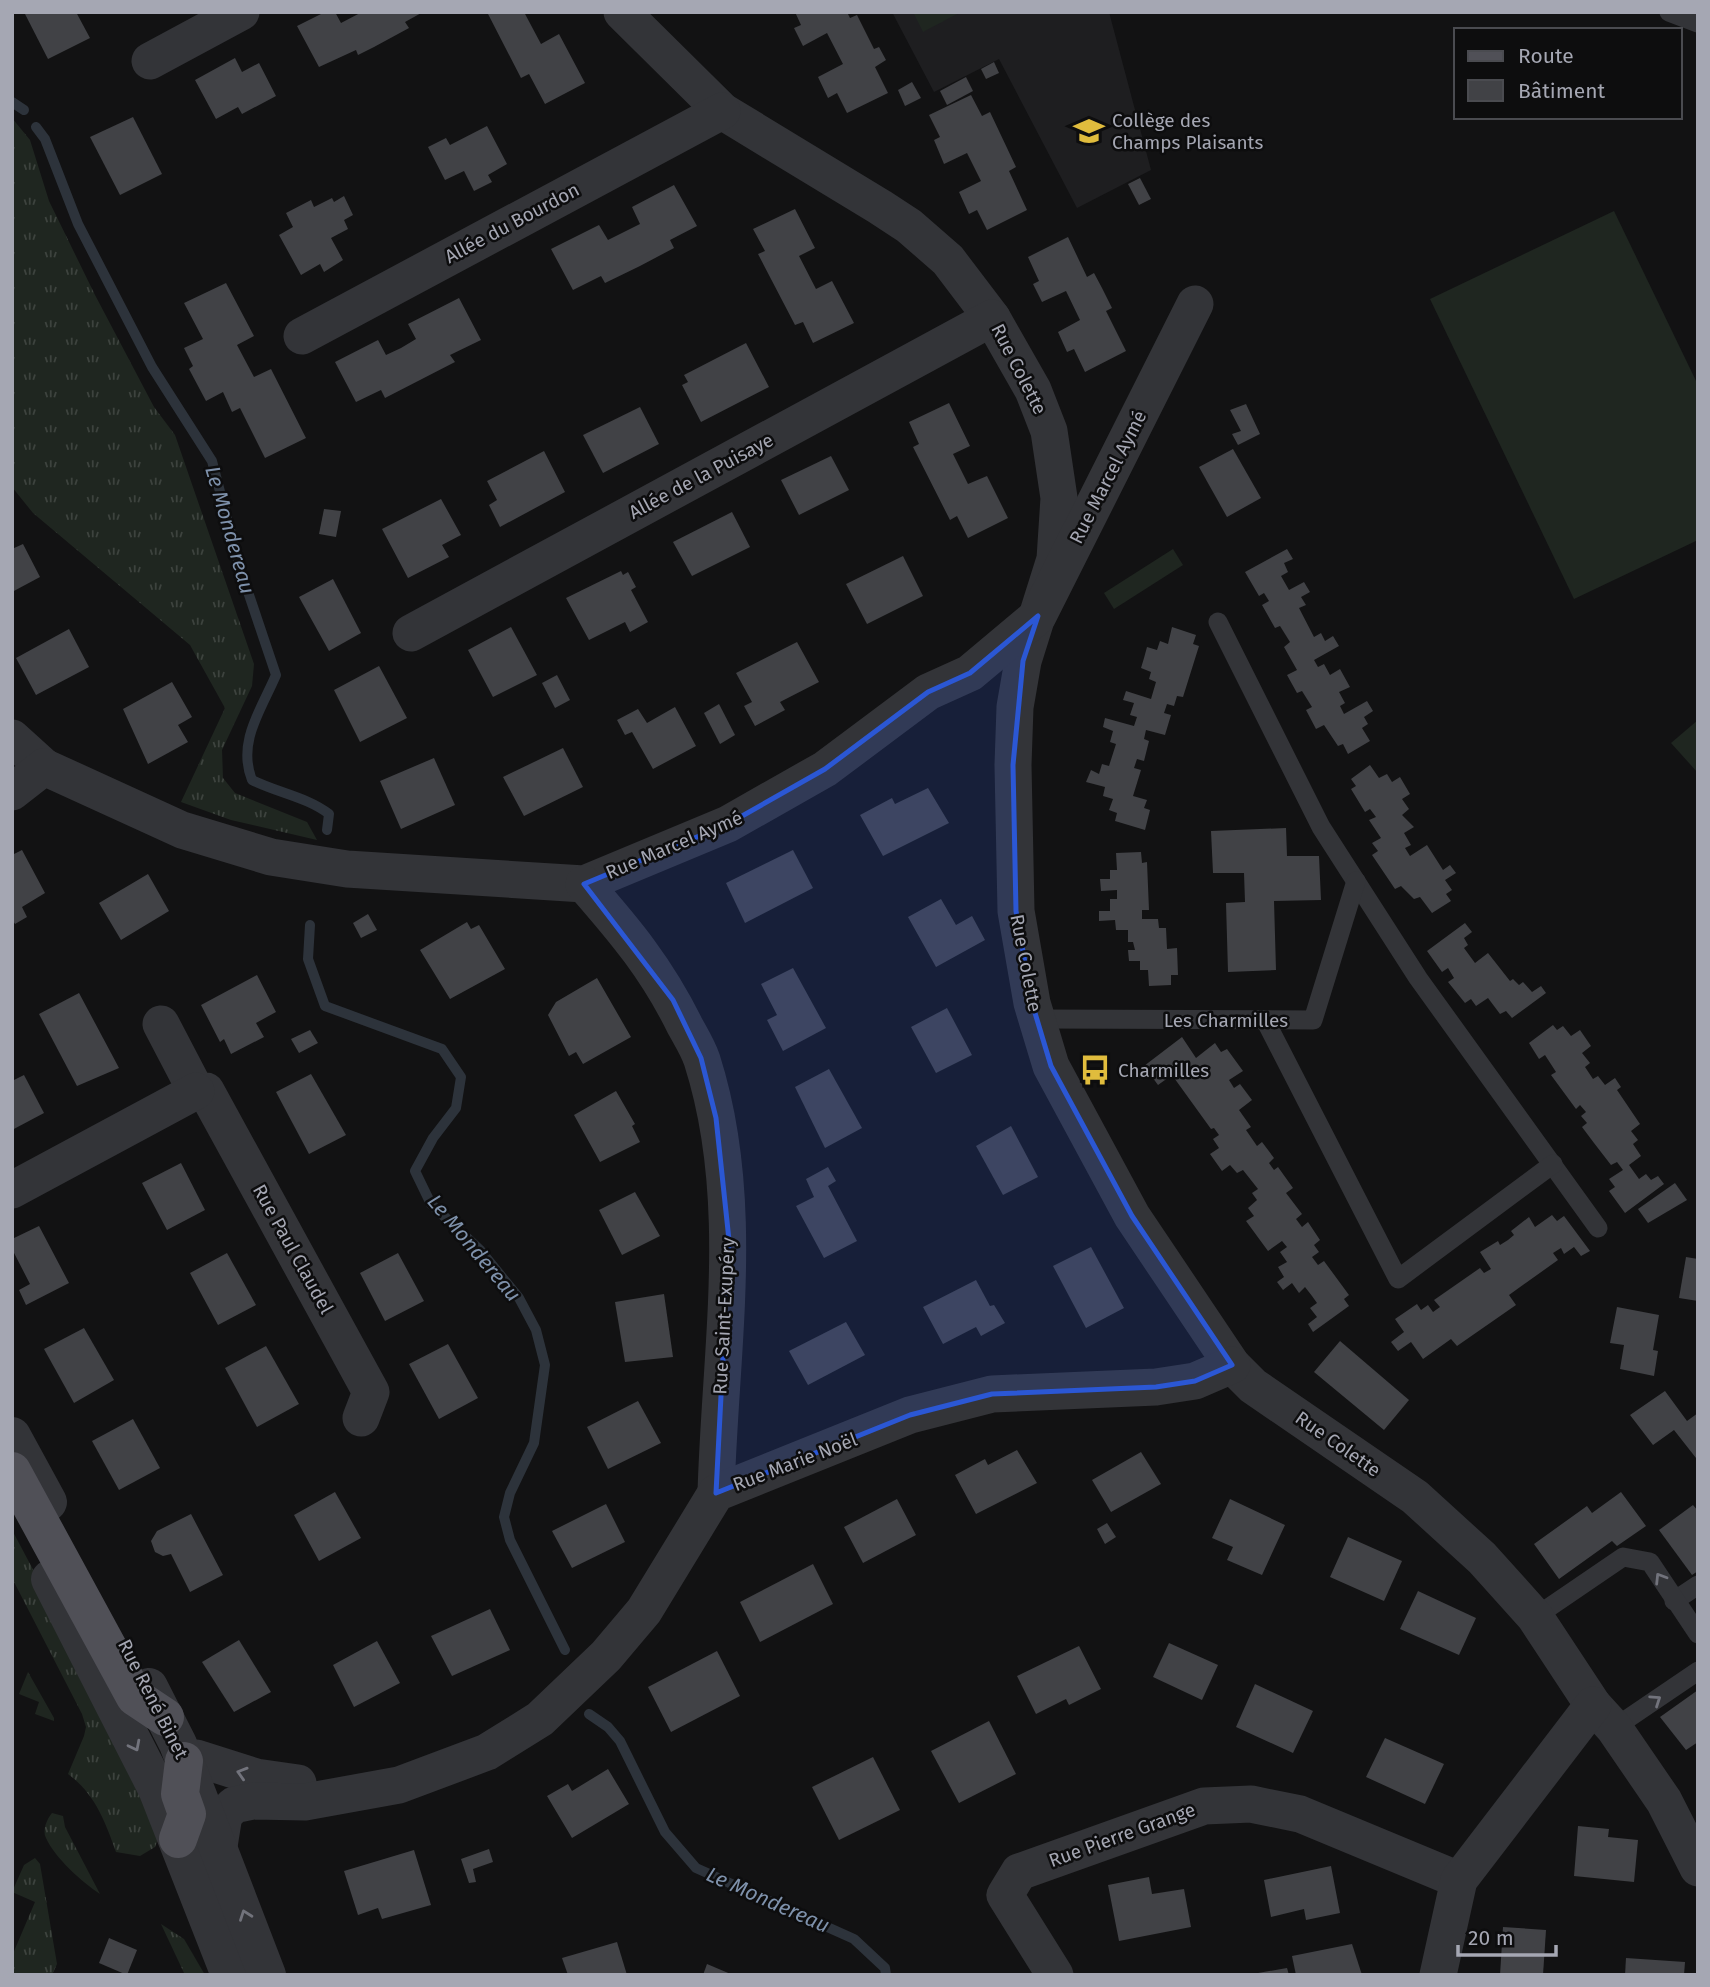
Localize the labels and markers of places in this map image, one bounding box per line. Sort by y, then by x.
place label: Collège des Champs Plaisants [1112,109,1263,154]
school or university icon: Collège des Champs Plaisants [1072,114,1106,148]
bus stop icon: Charmilles [1078,1053,1112,1087]
place label: Charmilles [1118,1059,1209,1082]

